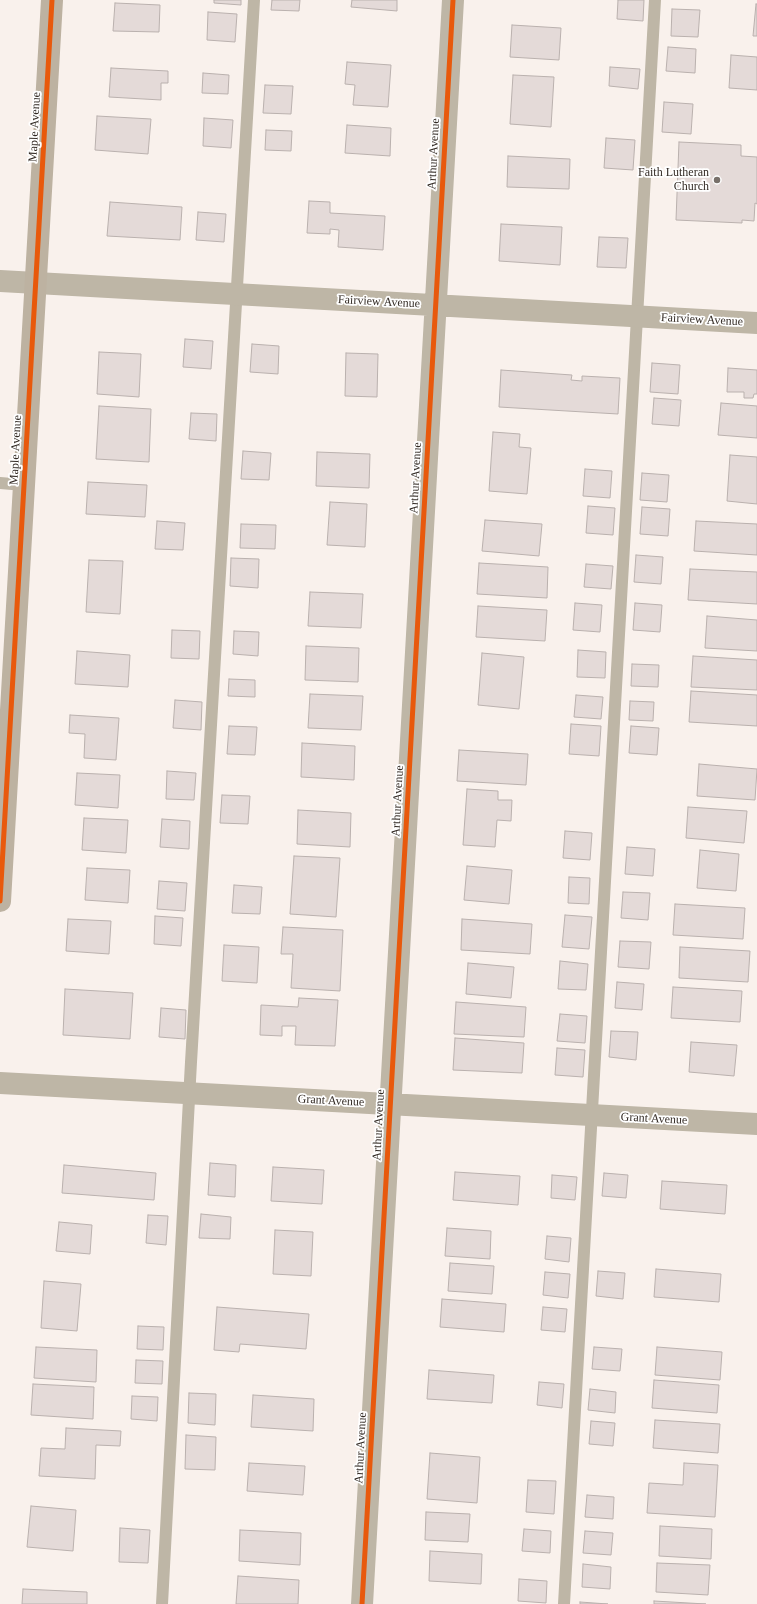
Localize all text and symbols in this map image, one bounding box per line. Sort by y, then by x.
street label: Maple Avenue [26,92,44,162]
street label: Arthur Avenue [425,118,443,190]
place label: Faith Lutheran Church [638,166,709,194]
marker: Faith Lutheran Church [712,175,722,185]
street label: Fairview Avenue [338,293,420,311]
street label: Fairview Avenue [661,311,743,329]
street label: Maple Avenue [7,415,25,485]
street label: Arthur Avenue [407,442,425,514]
street label: Arthur Avenue [389,765,407,837]
street label: Arthur Avenue [370,1089,388,1161]
street label: Grant Avenue [297,1092,365,1110]
street label: Grant Avenue [620,1110,688,1128]
street label: Arthur Avenue [352,1412,370,1484]

